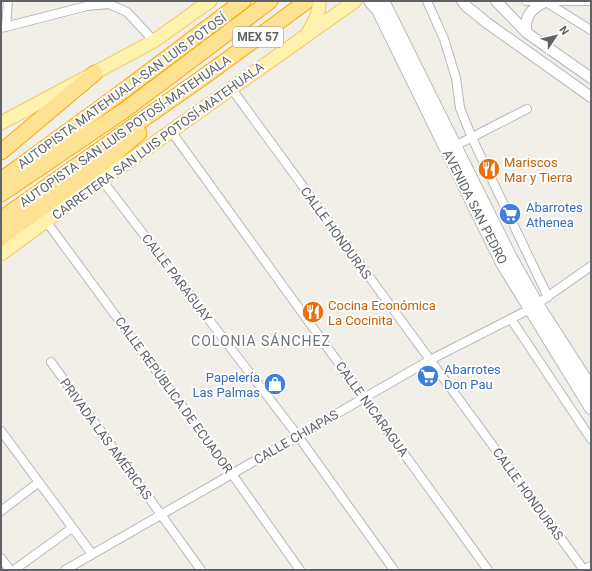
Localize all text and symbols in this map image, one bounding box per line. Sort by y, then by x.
street label: AUTOPISTA MATEHUALA-SAN LUIS POTOSÍ [15,10,230,172]
north arrow [536,16,576,56]
text: N [556,24,571,38]
road number: MEX 57 [233,27,283,47]
street label: AUTOPISTA SAN LUIS POTOSÍ-MATEHUALA [17,52,234,210]
street label: CARRETERA SAN LUIS POTOSÍ-MATEHUALA [49,59,267,223]
street label: AVENIDA SAN PEDRO [440,147,510,267]
place label: Mariscos Mar y Tierra [504,155,573,185]
restaurant icon: Mariscos Mar y Tierra [476,156,502,182]
street label: CALLE HONDURAS [298,184,375,282]
place label: Abarrotes Athenea [526,200,583,230]
supermarket icon: Abarrotes Athenea [497,201,523,227]
street label: CALLE PARAGUAY [139,231,215,325]
place label: Cocina Económica La Cocinita [328,298,436,328]
restaurant icon: Cocina Económica La Cocinita [300,299,326,325]
street label: CALLE REPÚBLICA DE ECUADOR [112,314,236,476]
district label: COLONIA SÁNCHEZ [191,332,331,349]
street label: CALLE NICARAGUA [333,359,412,460]
place label: Abarrotes Don Pau [444,362,501,392]
supermarket icon: Abarrotes Don Pau [415,363,441,389]
place label: Papelería Las Palmas [192,370,260,400]
shop icon: Papelería Las Palmas [262,371,288,397]
street label: PRIVADA LAS AMÉRICAS [57,375,155,503]
street label: CALLE CHIAPAS [251,407,341,467]
street label: CALLE HONDURAS [490,445,567,543]

